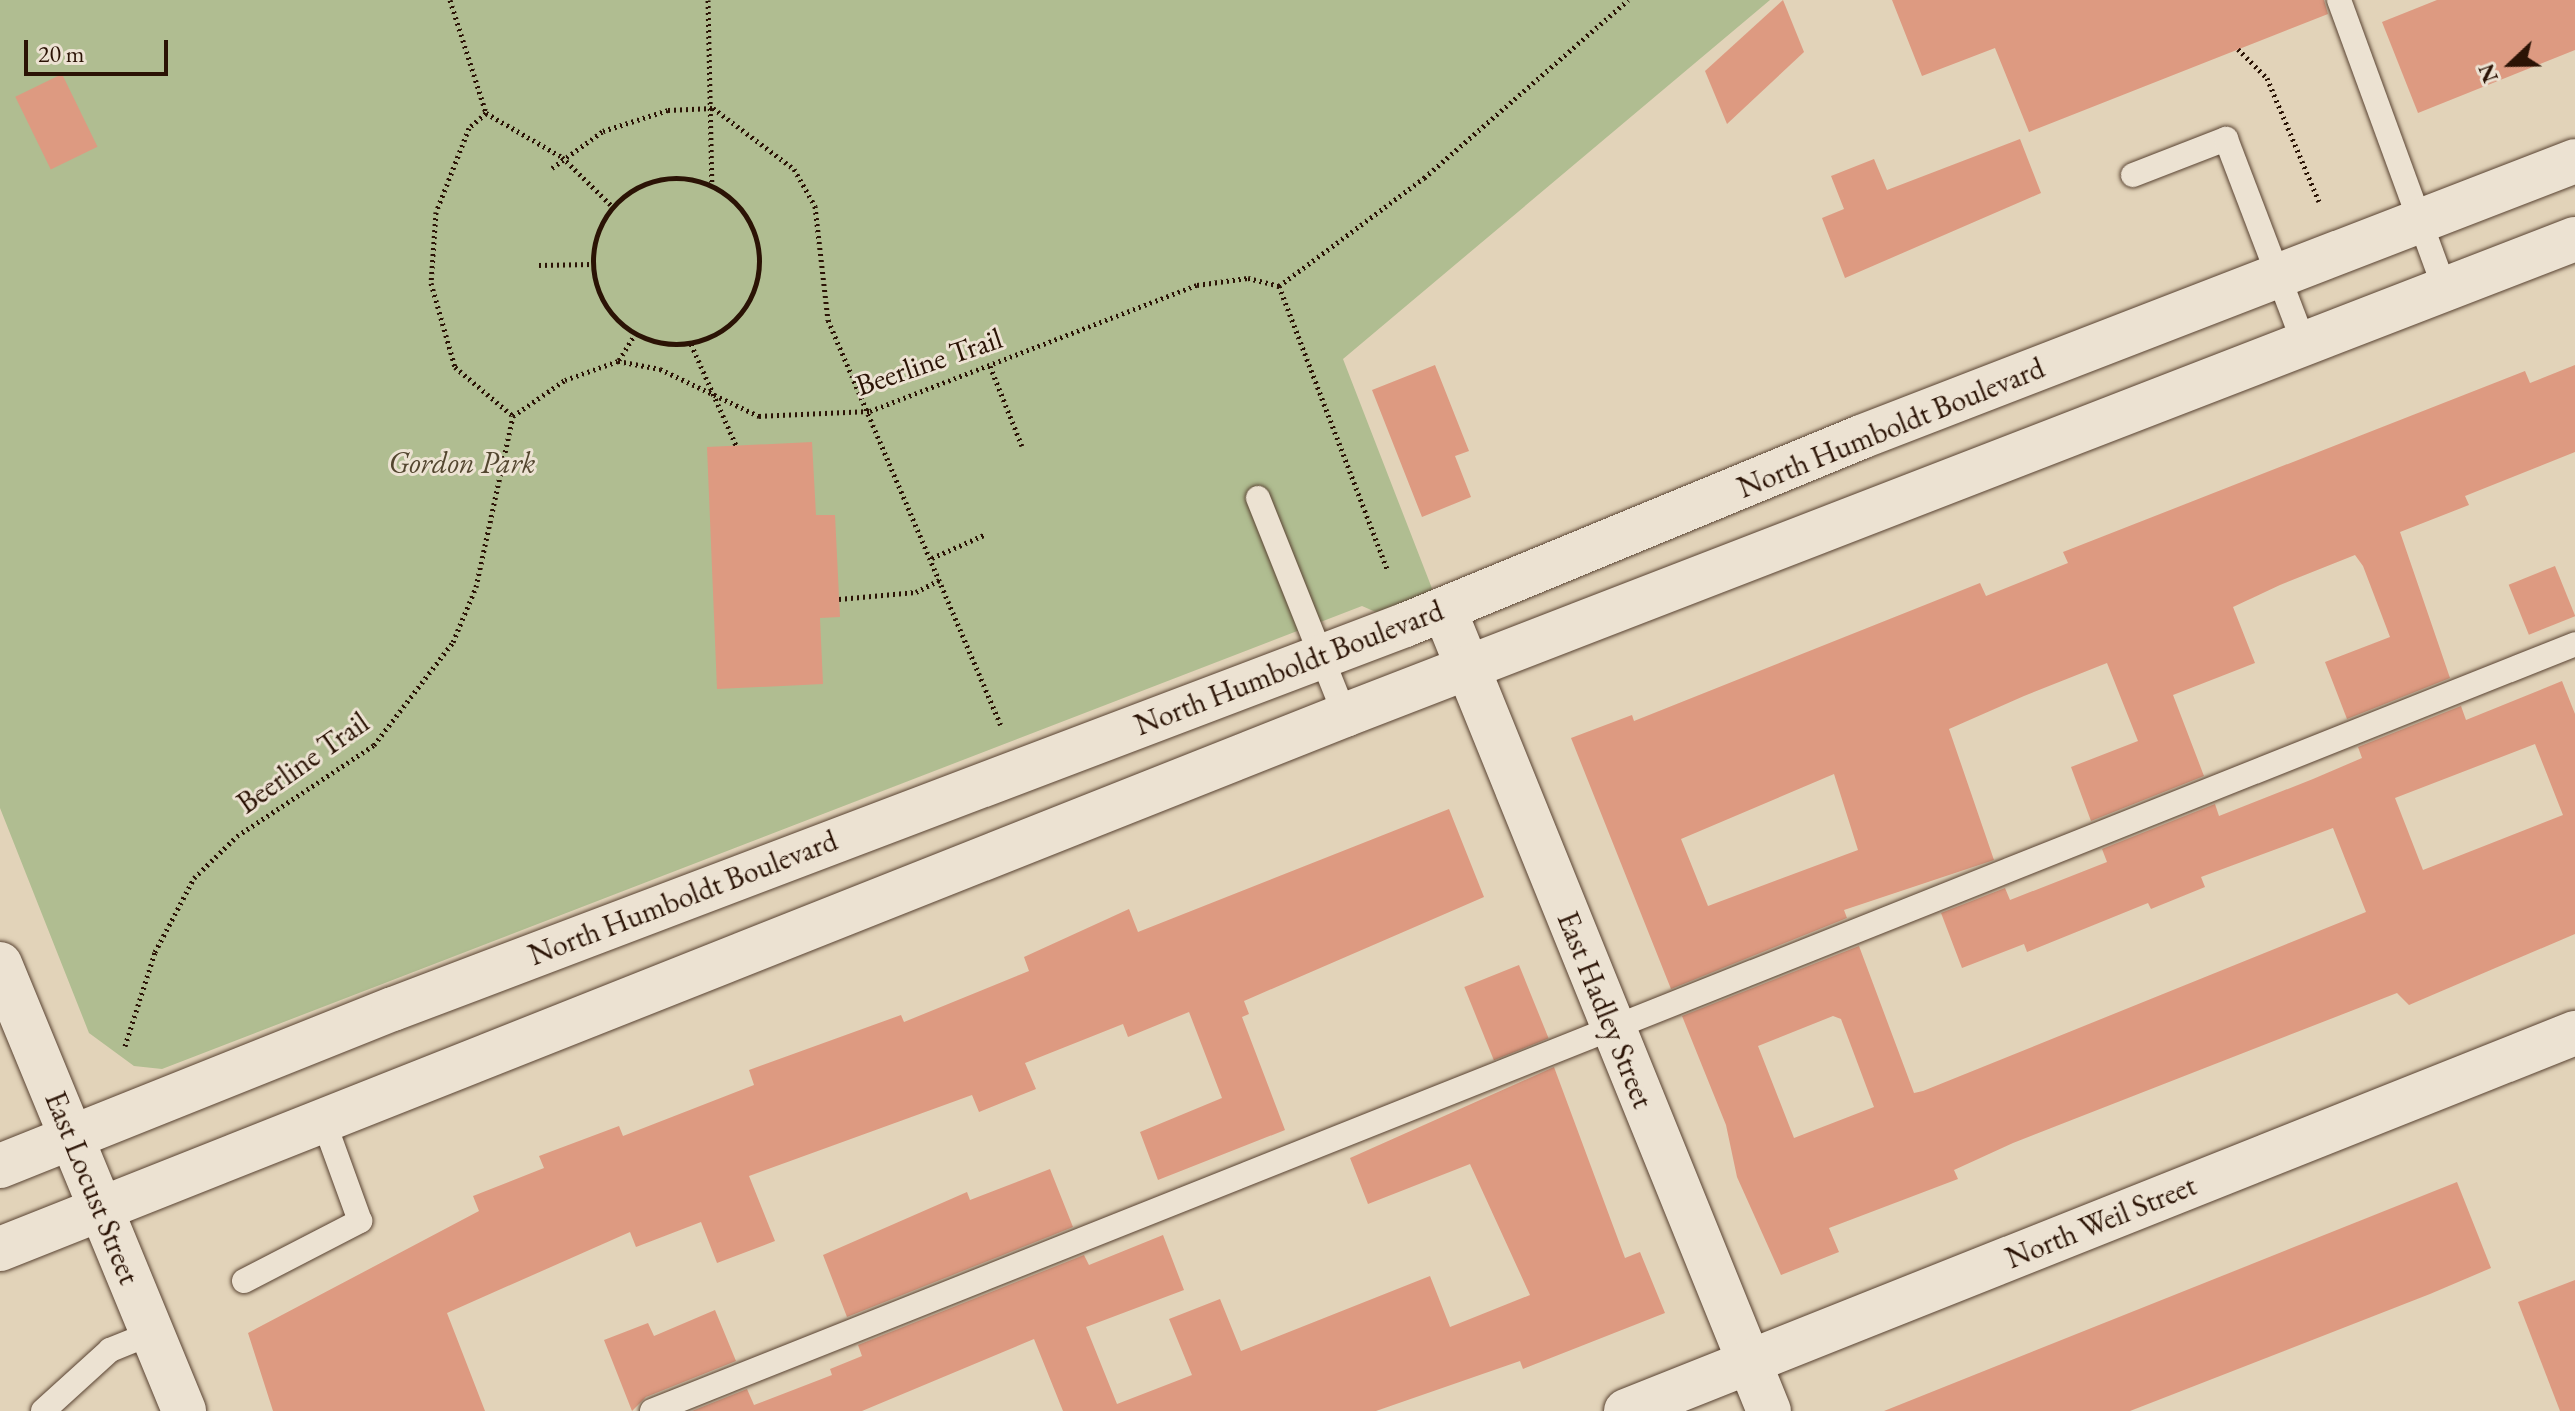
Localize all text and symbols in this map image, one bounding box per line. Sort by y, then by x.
scale bar [28,24,172,74]
north arrow [2471,24,2551,104]
text: 20 m [38,38,85,69]
text: N [2472,59,2505,87]
street label: Beerline Trail [851,320,1007,404]
street label: North Humboldt Boulevard [1732,350,2050,506]
park label: Gordon Park [389,445,535,481]
street label: North Humboldt Boulevard [1130,592,1448,744]
street label: Beerline Trail [230,705,376,821]
street label: North Humboldt Boulevard [524,822,842,974]
street label: East Hadley Street [1549,907,1661,1113]
street label: East Locust Street [37,1086,147,1290]
street label: North Weil Street [2001,1167,2201,1277]

